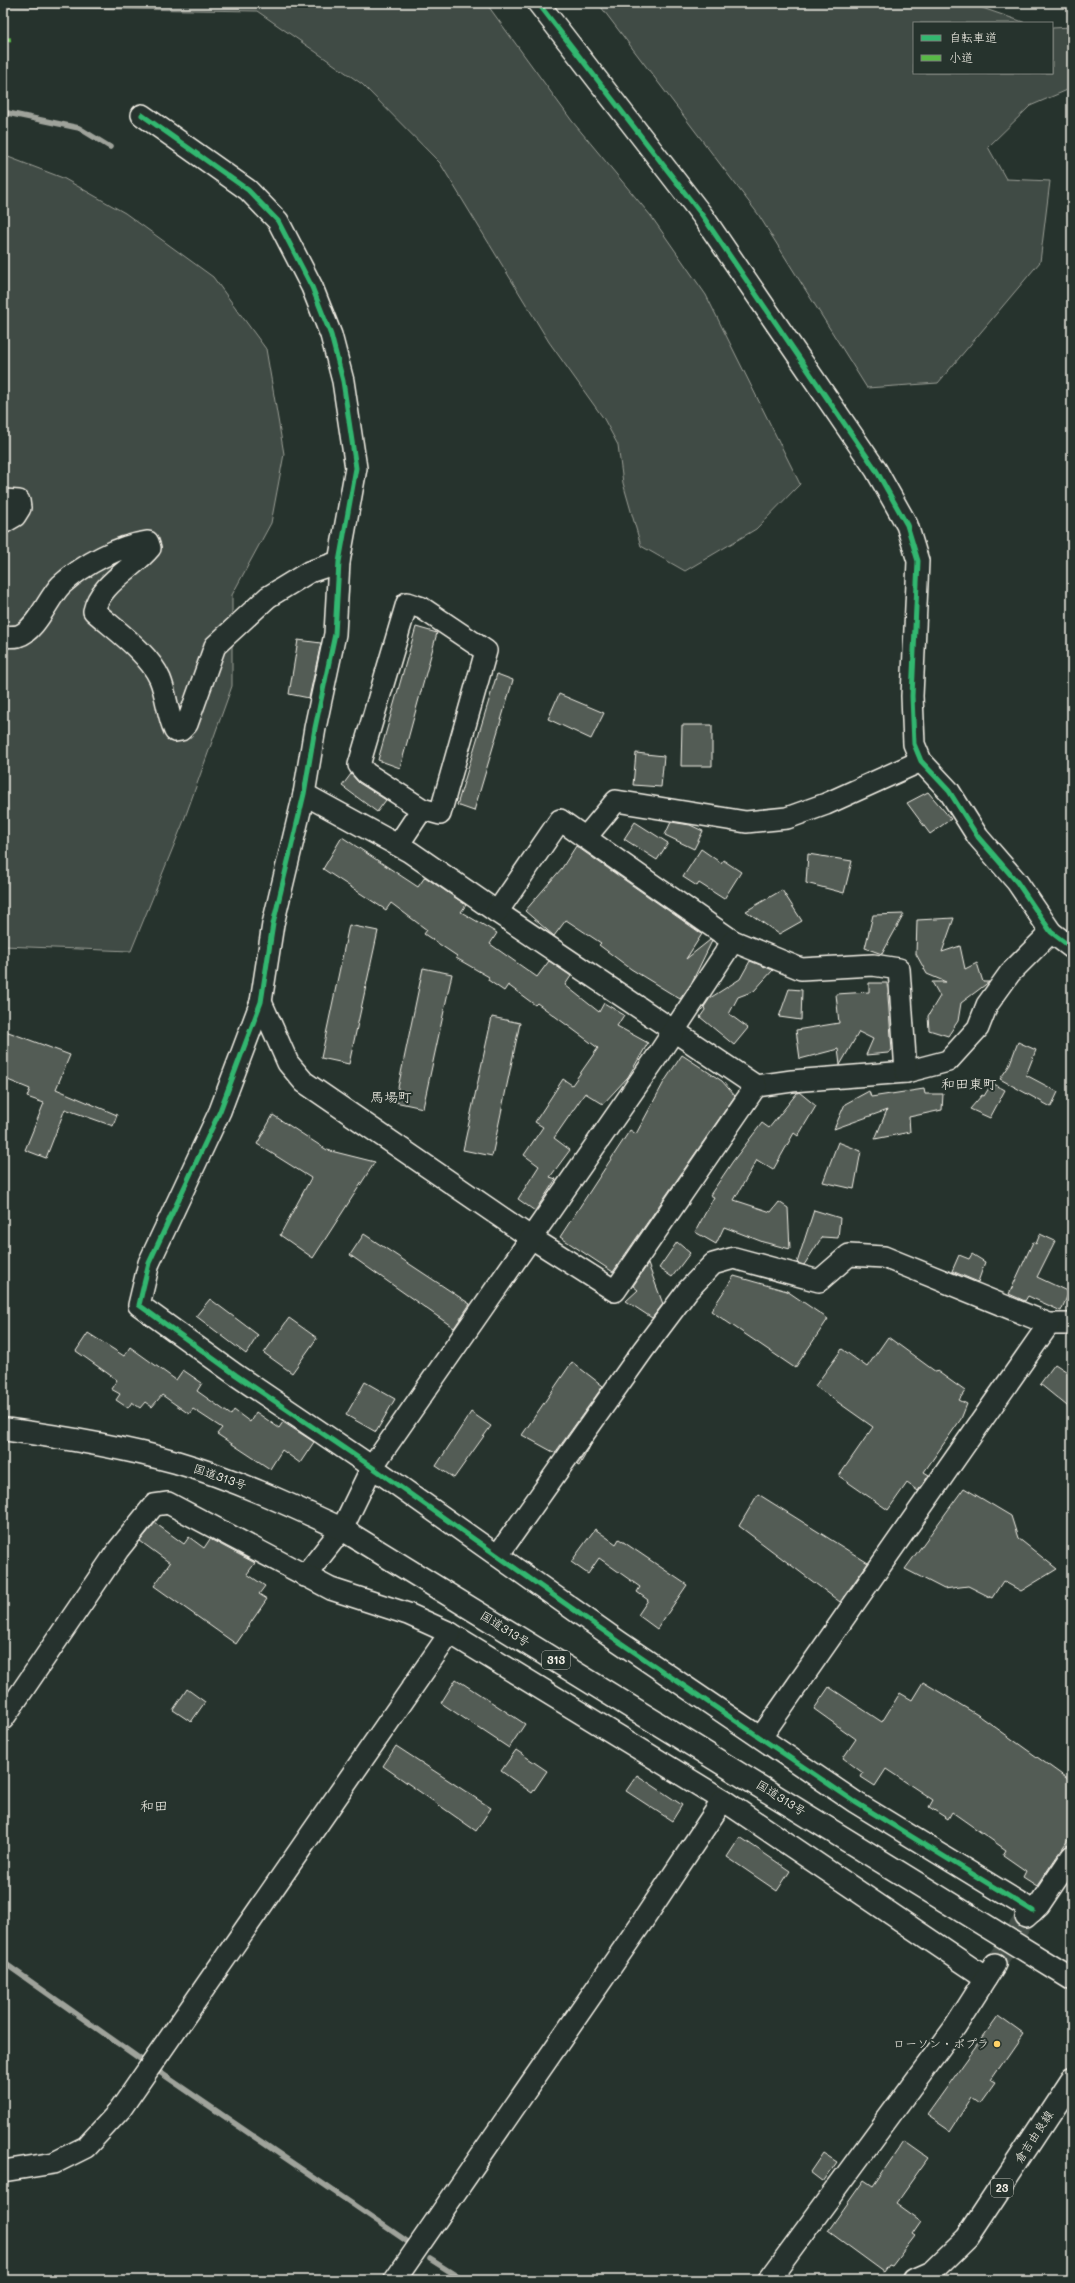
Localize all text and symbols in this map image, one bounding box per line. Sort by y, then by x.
legend [913,22,1053,74]
text: 自転車道 [949,29,997,45]
text: 小道 [949,49,973,65]
district label: 和田東町 [941,1074,997,1093]
district label: 馬場町 [370,1087,412,1106]
street label: 国道313号 [192,1459,249,1493]
street label: 国道313号 [478,1607,533,1650]
road number: 313 [542,1651,570,1669]
street label: 国道313号 [754,1776,809,1819]
district label: 和田 [140,1796,168,1815]
place label: ローソン・ポプラ [893,2035,989,2051]
marker: ローソン・ポプラ [992,2039,1002,2049]
street label: 倉吉由良線 [1010,2107,1056,2166]
road number: 23 [991,2179,1013,2197]

